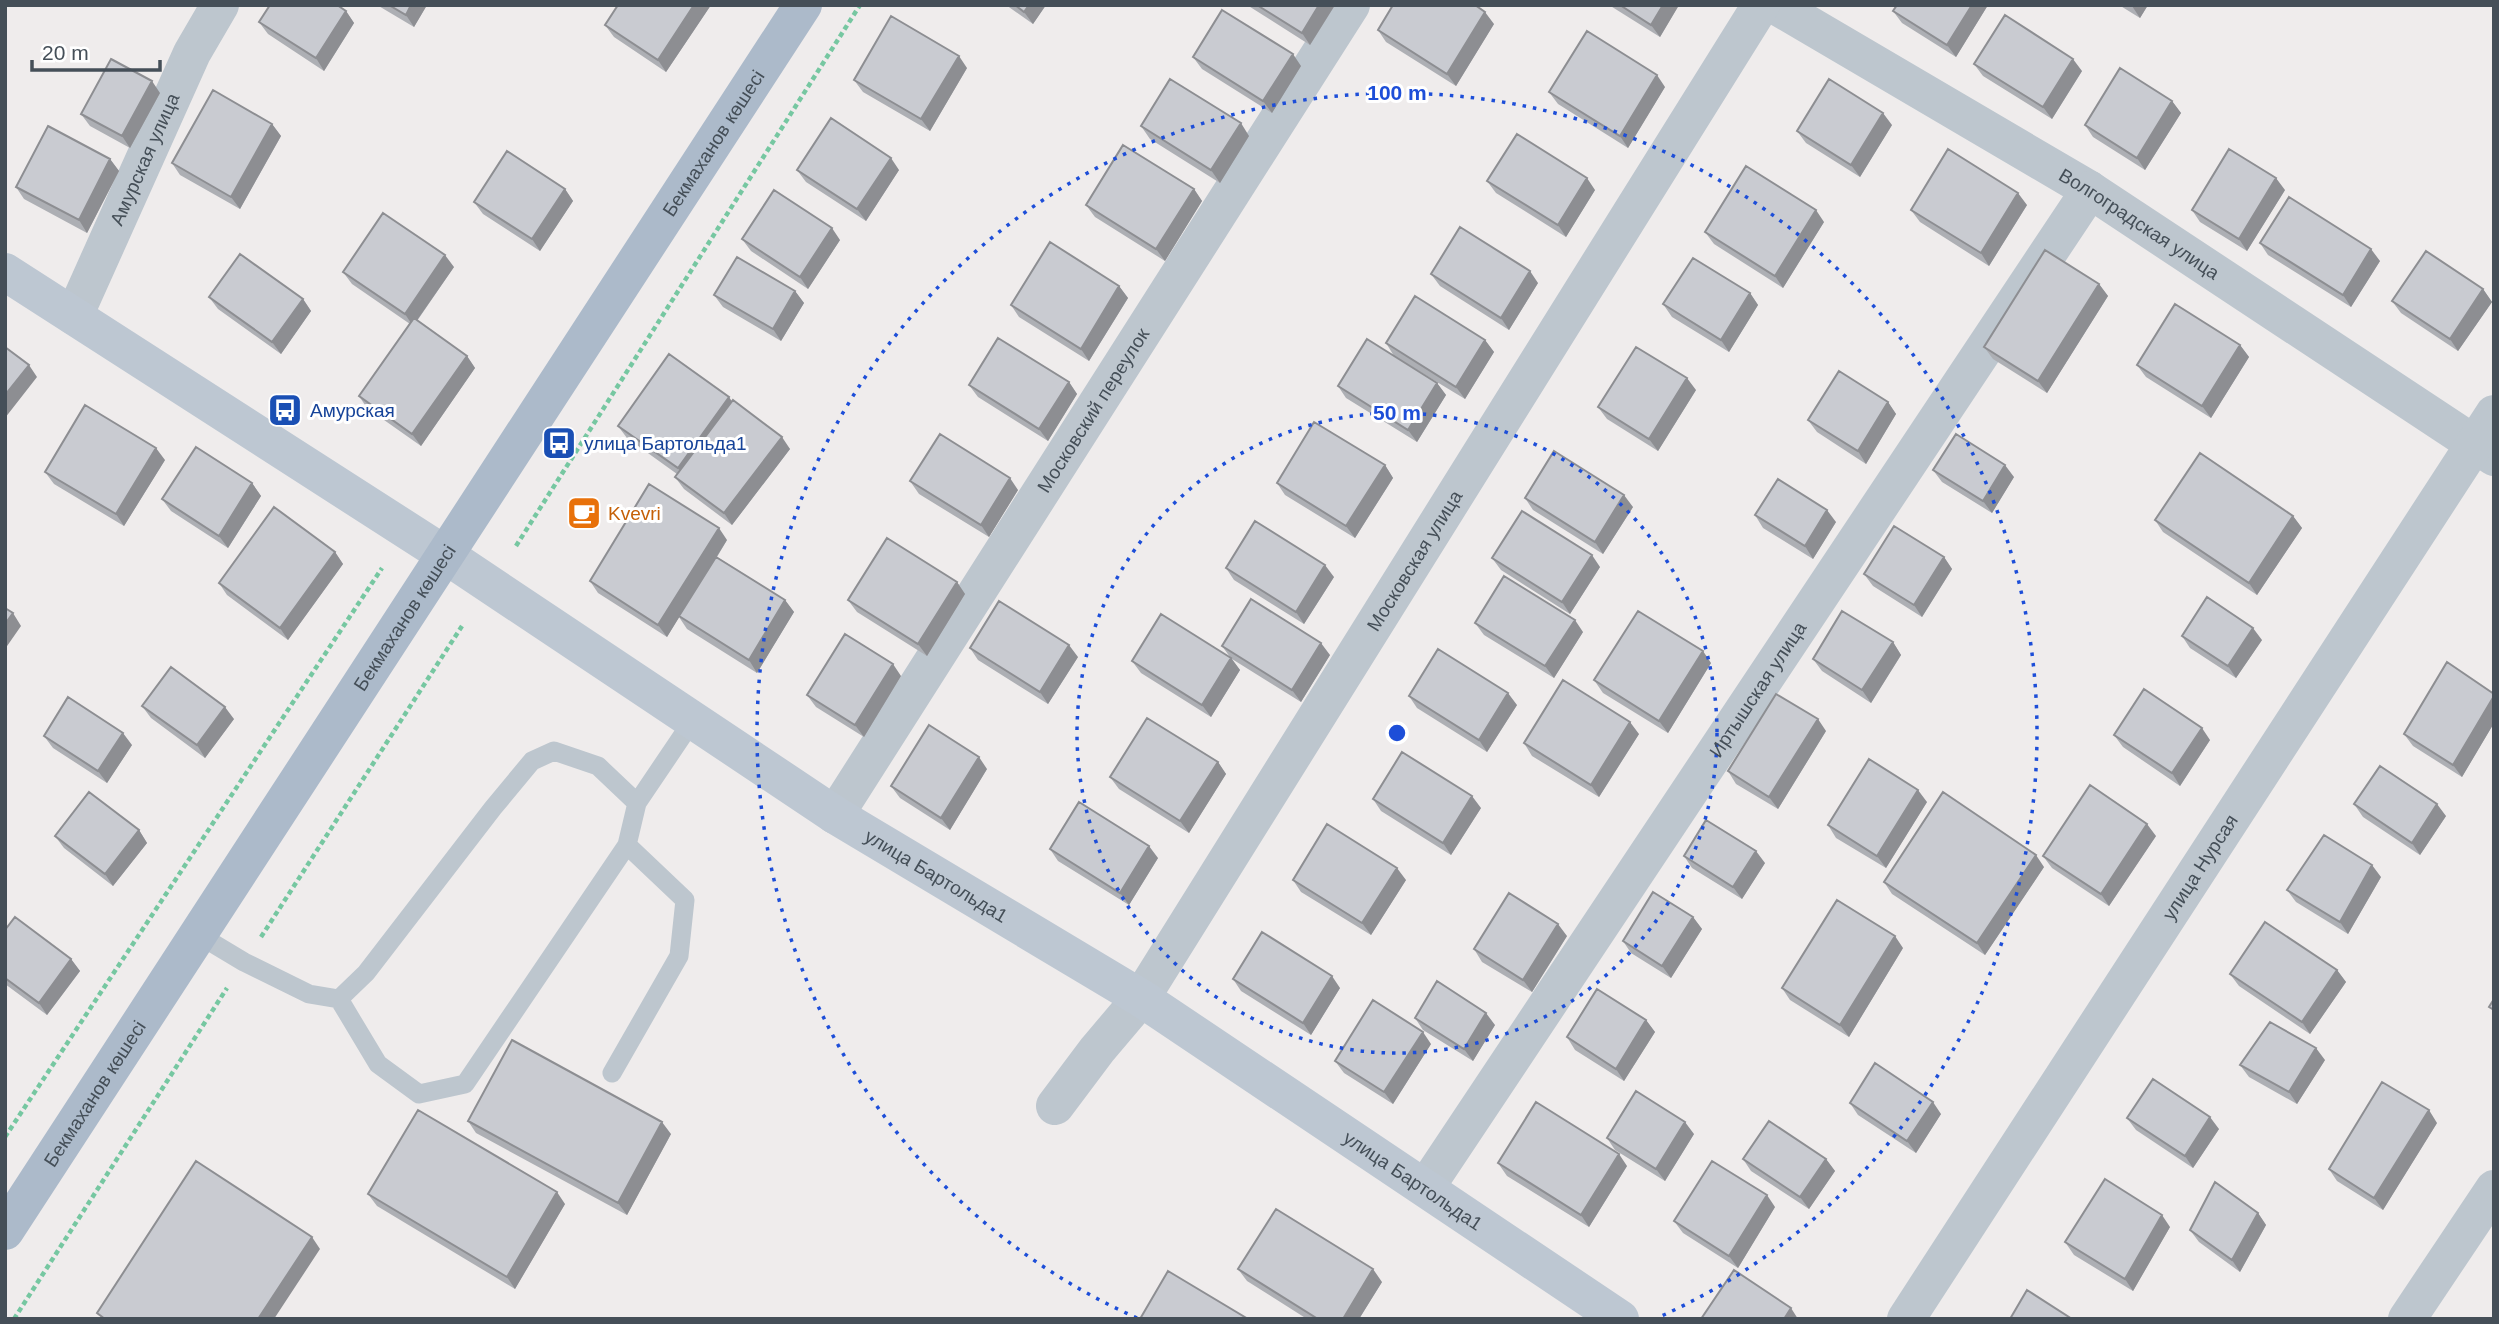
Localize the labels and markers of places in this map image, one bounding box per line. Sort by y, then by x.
bus stop icon: Амурская [266,391,304,429]
place label: Амурская [310,400,395,421]
bus stop icon: улица Бартольда1 [540,424,578,462]
place label: улица Бартольда1 [584,433,747,454]
cafe icon: Kvevri [565,494,603,532]
place label: Kvevri [608,503,661,524]
centre of rings [1385,721,1409,745]

